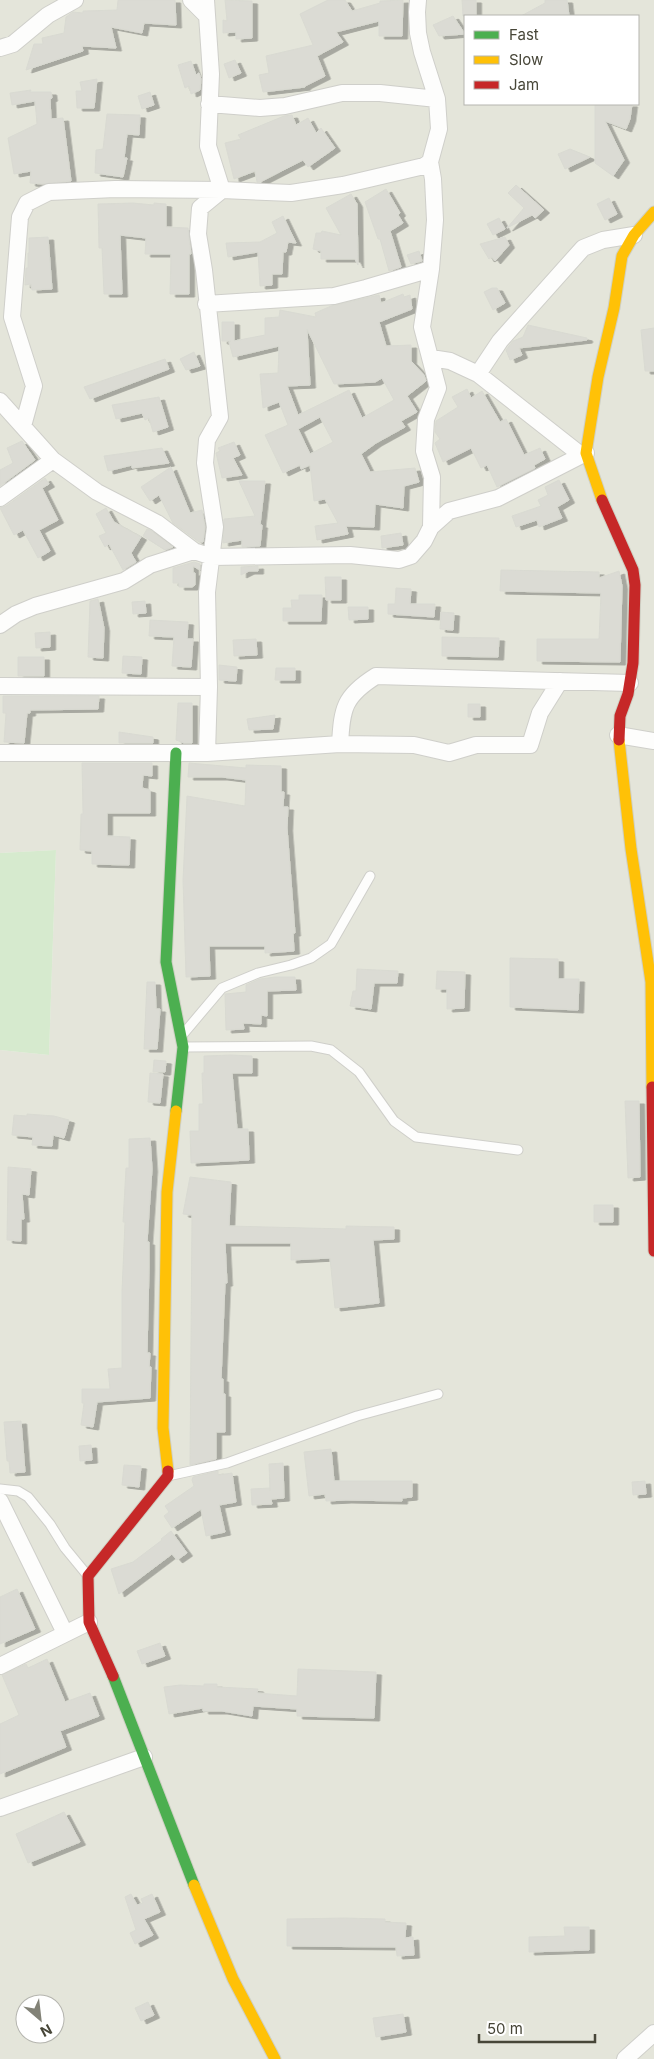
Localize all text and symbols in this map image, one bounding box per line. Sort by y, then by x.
legend [464,15,639,105]
text: Fast [509,25,539,44]
text: Slow [509,50,543,69]
text: Jam [509,75,539,94]
north arrow [15,1994,65,2044]
scale bar [479,2012,595,2044]
text: 50 m [487,2019,523,2038]
text: N [38,2021,55,2041]

